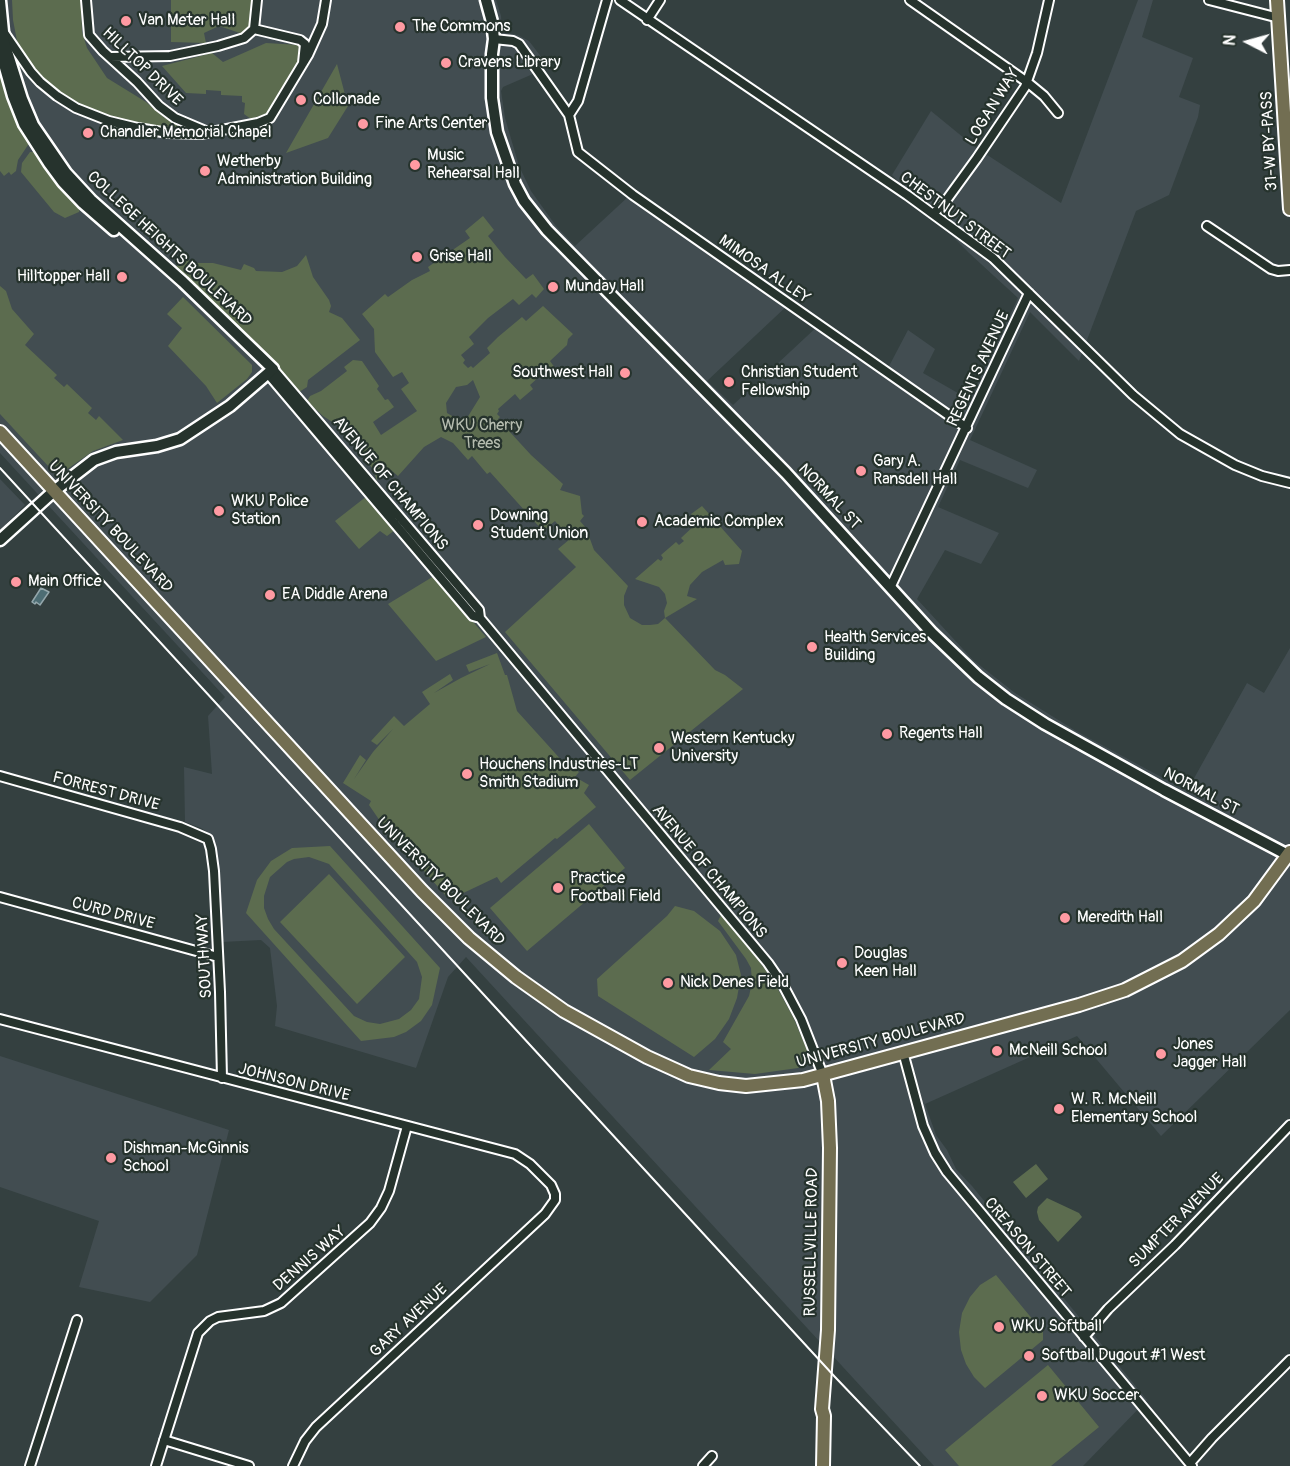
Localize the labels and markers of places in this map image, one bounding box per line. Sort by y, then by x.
place label: Van Meter Hall [138,11,235,31]
marker: Van Meter Hall [119,14,133,28]
place label: The Commons [412,17,510,37]
marker: The Commons [393,20,407,34]
place label: Cravens Library [458,53,561,73]
marker: Cravens Library [439,56,453,70]
place label: Collonade [313,90,380,110]
marker: Collonade [294,93,308,107]
place label: Fine Arts Center [375,114,487,134]
marker: Fine Arts Center [356,117,370,131]
place label: Chandler Memorial Chapel [100,123,272,143]
marker: Chandler Memorial Chapel [81,126,95,140]
place label: Music Rehearsal Hall [427,146,520,184]
place label: Wetherby Administration Building [217,152,372,190]
marker: Music Rehearsal Hall [408,158,422,172]
marker: Wetherby Administration Building [198,164,212,178]
place label: Grise Hall [429,247,492,267]
marker: Grise Hall [410,250,424,264]
place label: Hilltopper Hall [17,267,110,287]
marker: Hilltopper Hall [115,270,129,284]
place label: Munday Hall [565,277,644,297]
marker: Munday Hall [546,280,560,294]
place label: Southwest Hall [512,363,613,383]
place label: Christian Student Fellowship [741,363,858,401]
marker: Southwest Hall [618,366,632,380]
marker: Christian Student Fellowship [722,375,736,389]
place label: Gary A. Ransdell Hall [873,452,957,490]
marker: Gary A. Ransdell Hall [854,464,868,478]
place label: WKU Police Station [231,492,308,530]
marker: WKU Police Station [212,504,226,518]
place label: Downing Student Union [490,506,588,544]
place label: Academic Complex [654,512,784,532]
marker: Academic Complex [635,515,649,529]
marker: Downing Student Union [471,518,485,532]
place label: Main Office [28,572,102,592]
marker: Main Office [9,575,23,589]
place label: EA Diddle Arena [282,585,388,605]
marker: EA Diddle Arena [263,588,277,602]
place label: Health Services Building [824,628,926,666]
marker: Health Services Building [805,640,819,654]
place label: Regents Hall [899,724,983,744]
marker: Regents Hall [880,727,894,741]
place label: Western Kentucky University [671,729,795,767]
marker: Western Kentucky University [652,741,666,755]
place label: Houchens Industries-LT Smith Stadium [479,755,638,793]
marker: Houchens Industries-LT Smith Stadium [460,767,474,781]
place label: Practice Football Field [570,869,661,907]
marker: Practice Football Field [551,881,565,895]
place label: Meredith Hall [1077,908,1163,928]
marker: Meredith Hall [1058,911,1072,925]
place label: Douglas Keen Hall [854,944,917,982]
marker: Douglas Keen Hall [835,956,849,970]
place label: Nick Denes Field [680,973,789,993]
marker: Nick Denes Field [661,976,675,990]
place label: Jones Jagger Hall [1173,1035,1246,1073]
place label: McNeill School [1009,1041,1107,1061]
marker: McNeill School [990,1044,1004,1058]
marker: Jones Jagger Hall [1154,1047,1168,1061]
place label: W. R. McNeill Elementary School [1071,1090,1197,1128]
marker: W. R. McNeill Elementary School [1052,1102,1066,1116]
place label: Dishman-McGinnis School [123,1139,249,1177]
marker: Dishman-McGinnis School [104,1151,118,1165]
place label: WKU Softball [1011,1317,1102,1337]
marker: WKU Softball [992,1320,1006,1334]
place label: Softball Dugout #1 West [1041,1346,1205,1366]
marker: Softball Dugout #1 West [1022,1349,1036,1363]
place label: WKU Soccer [1054,1386,1139,1406]
marker: WKU Soccer [1035,1389,1049,1403]

